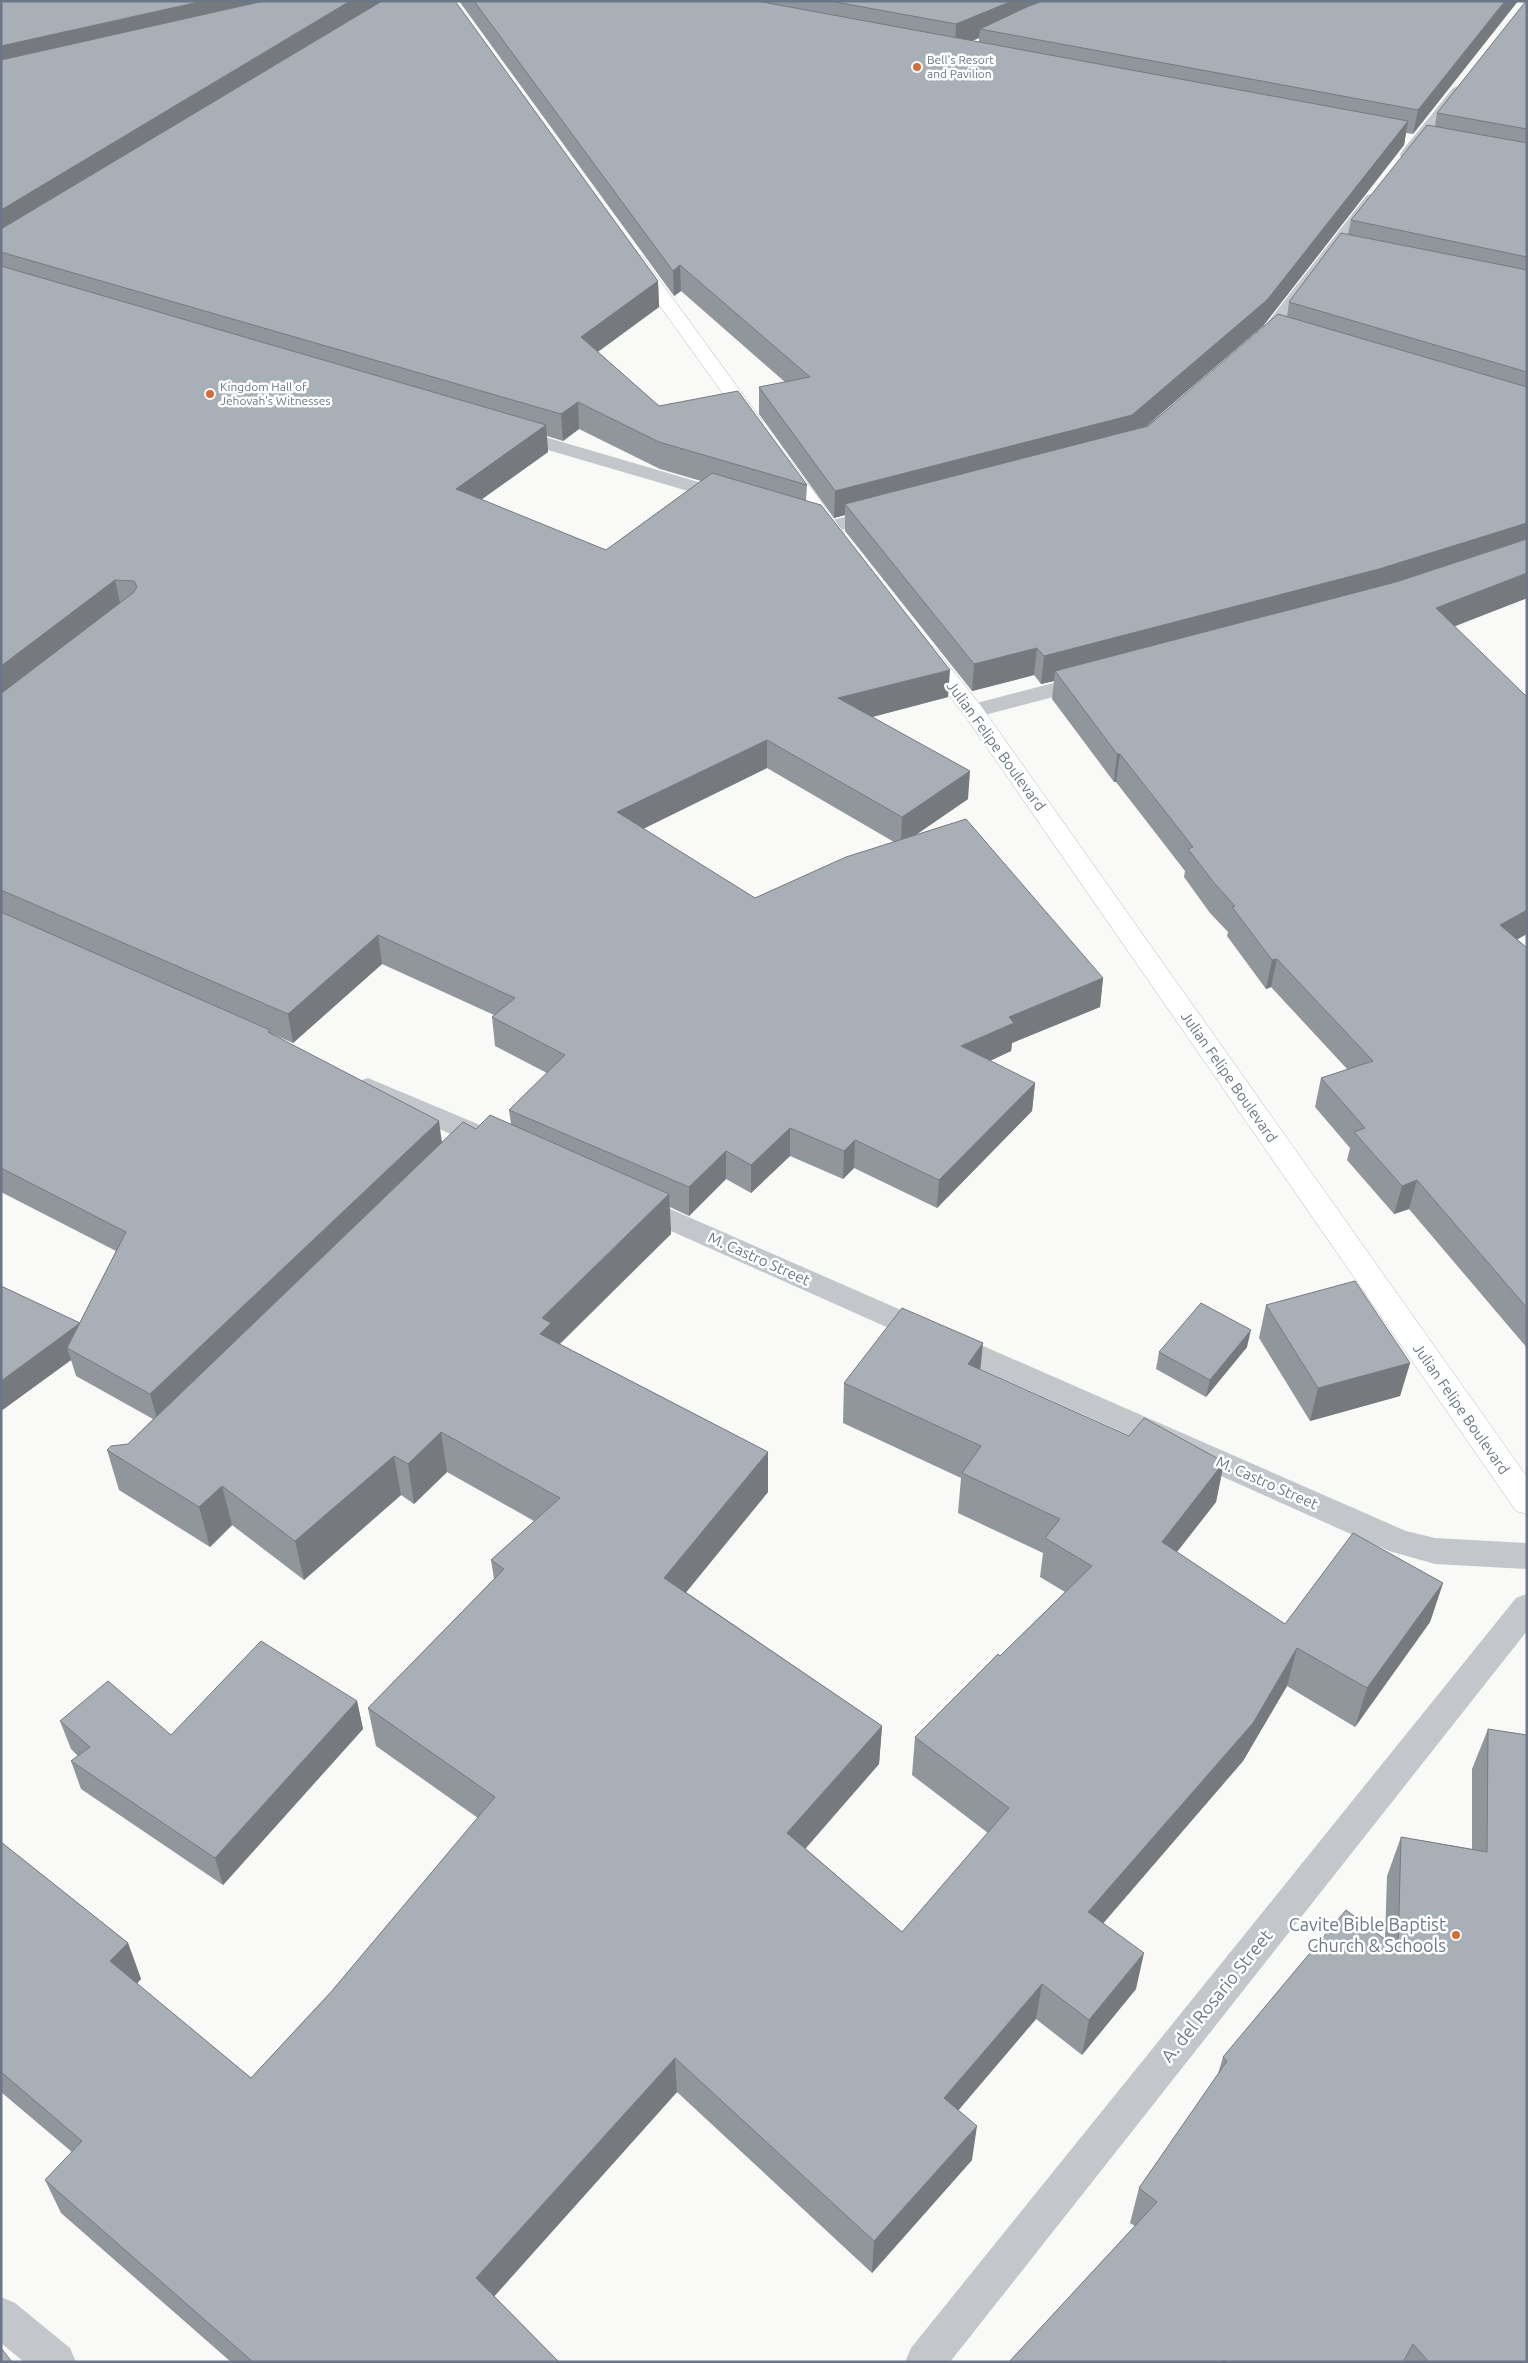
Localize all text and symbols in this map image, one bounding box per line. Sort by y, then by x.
place label: Bell's Resort and Pavilion [927,53,994,80]
marker: Bell's Resort and Pavilion [911,61,923,73]
place label: Kingdom Hall of Jehovah's Witnesses [220,380,331,407]
marker: Kingdom Hall of Jehovah's Witnesses [204,388,216,400]
street label: Julian Felipe Boulevard [944,678,1049,814]
street label: Julian Felipe Boulevard [1178,1008,1281,1145]
street label: M. Castro Street [706,1229,813,1289]
street label: Julian Felipe Boulevard [1410,1340,1513,1477]
street label: M. Castro Street [1214,1453,1321,1513]
place label: Cavite Bible Baptist Church & Schools [1289,1914,1446,1955]
street label: A. del Rosario Street [1157,1925,1276,2066]
marker: Cavite Bible Baptist Church & Schools [1450,1929,1462,1941]

